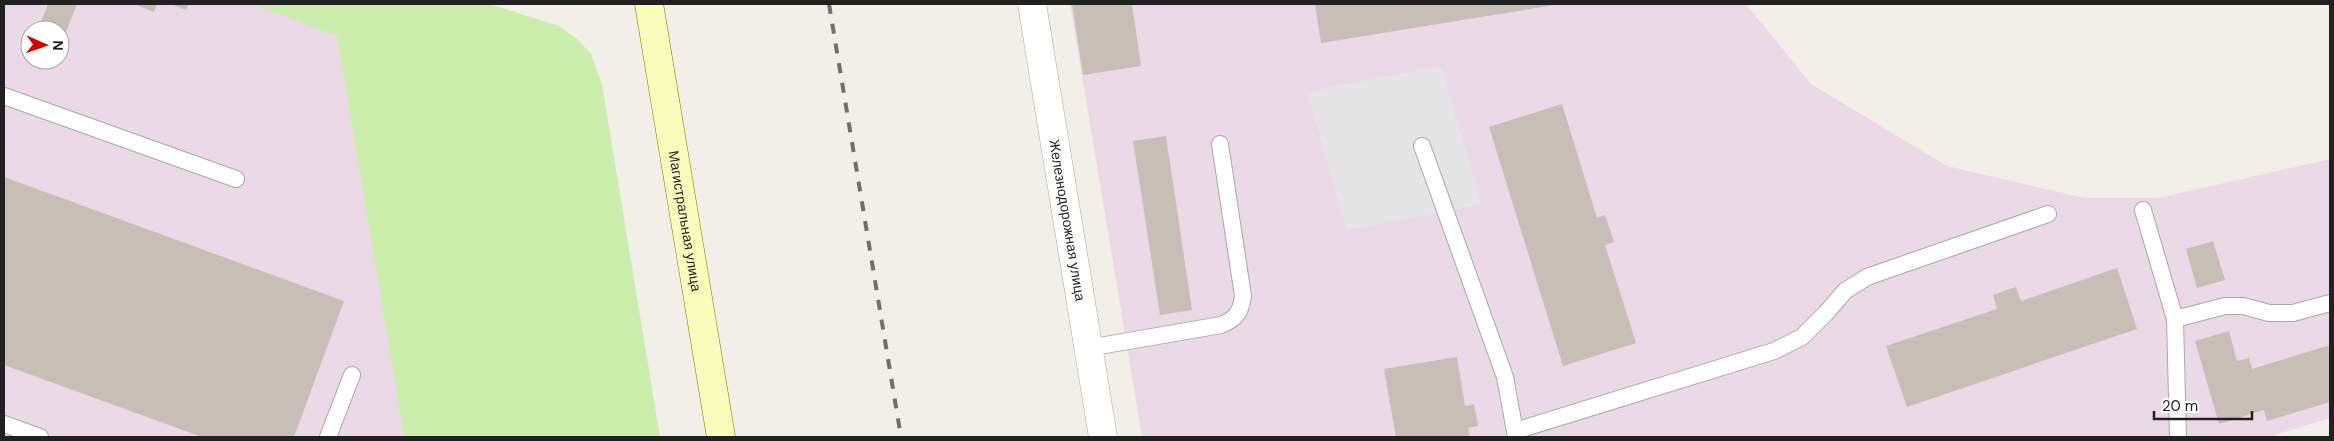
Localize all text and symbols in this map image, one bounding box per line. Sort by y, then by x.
north arrow [20,20,70,70]
text: N [49,40,67,51]
street label: Железнодорожная улица [1045,138,1090,302]
street label: Магистральная улица [665,149,706,293]
scale bar [2154,388,2252,420]
text: 20 m [2162,396,2198,416]

